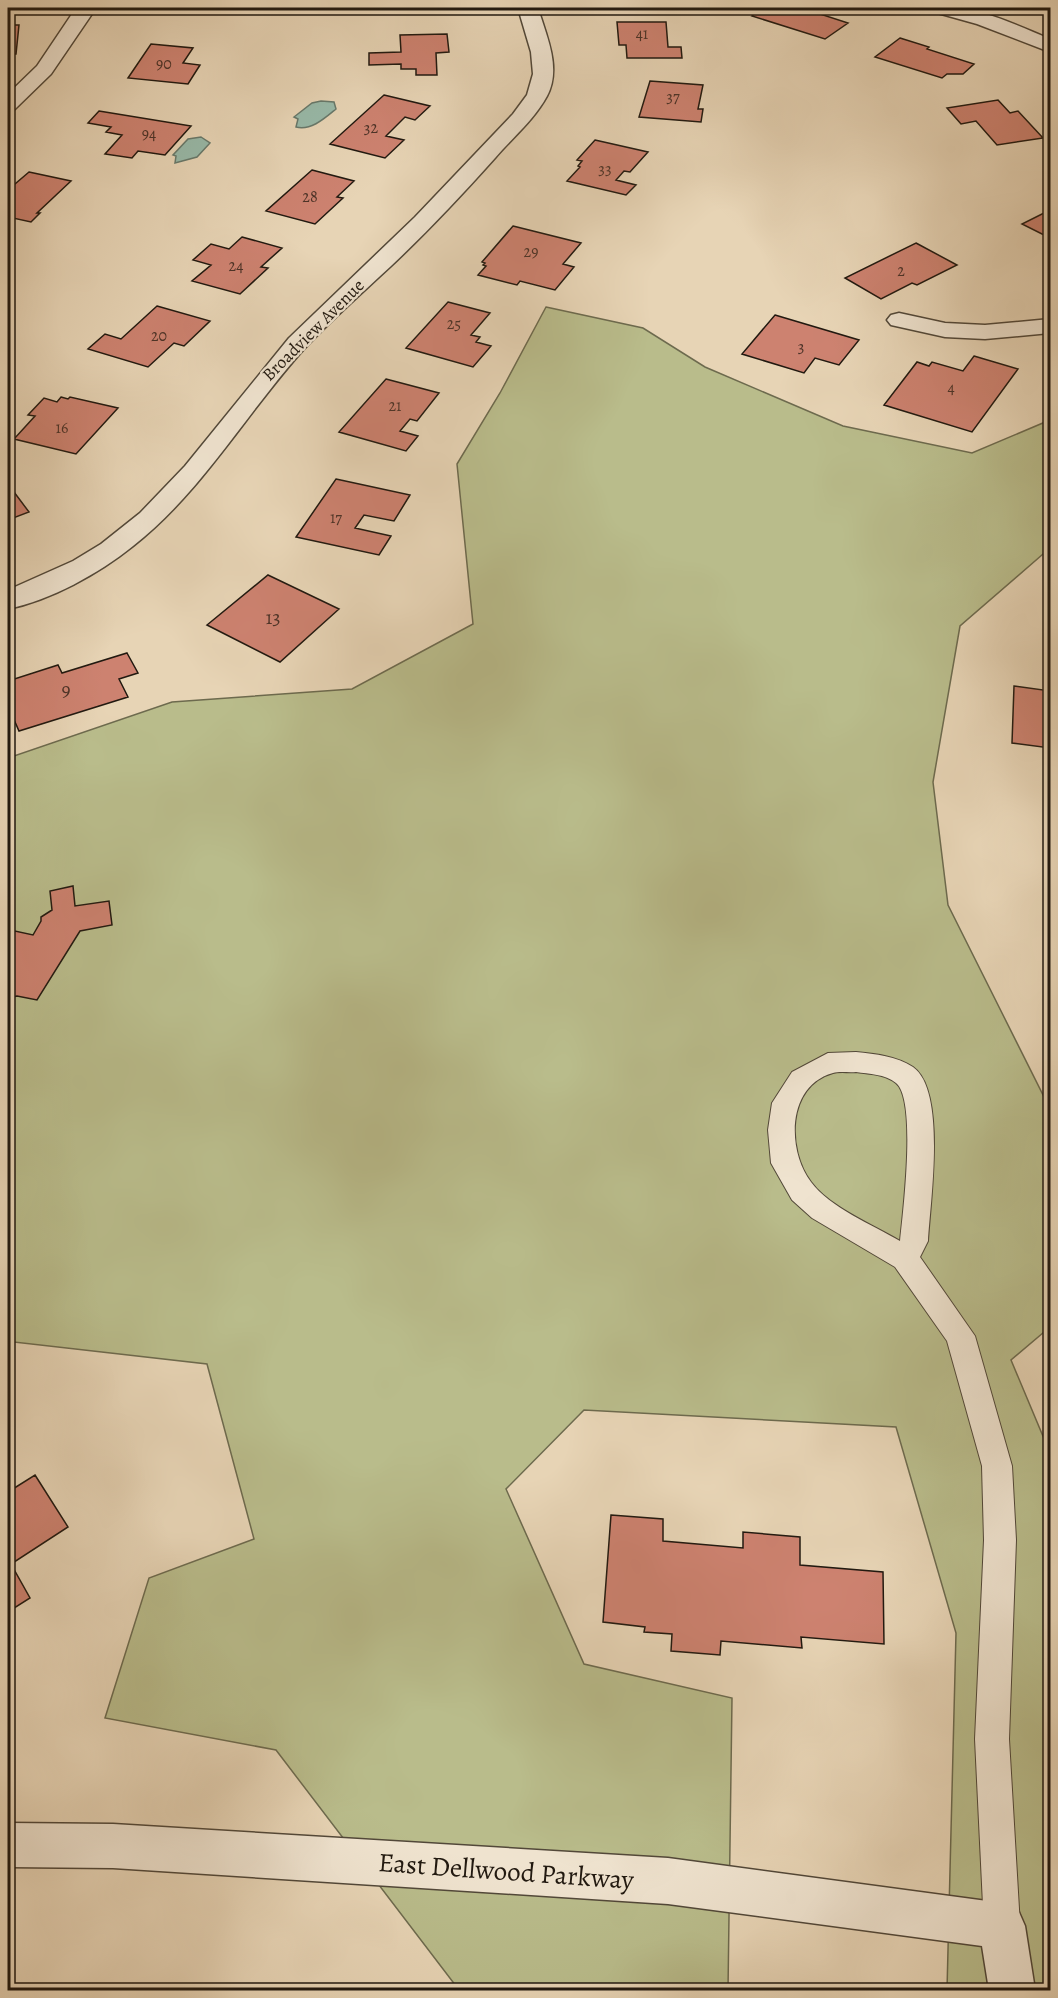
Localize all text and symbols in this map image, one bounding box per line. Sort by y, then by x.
house number: 41 [636,23,649,45]
house number: 90 [156,53,172,75]
house number: 37 [666,86,680,108]
house number: 32 [364,117,379,139]
house number: 94 [142,123,156,145]
house number: 33 [598,158,612,180]
house number: 28 [302,186,318,208]
house number: 29 [524,241,538,263]
house number: 24 [229,255,243,277]
house number: 2 [897,260,905,282]
street label: Broadview Avenue [257,274,369,386]
house number: 25 [447,313,461,335]
house number: 20 [151,325,167,347]
house number: 3 [798,336,804,358]
house number: 4 [947,377,955,399]
house number: 21 [388,395,402,417]
house number: 16 [56,417,68,439]
house number: 17 [330,507,342,529]
house number: 13 [265,604,281,631]
house number: 9 [61,676,71,703]
street label: East Dellwood Parkway [377,1844,636,1898]

